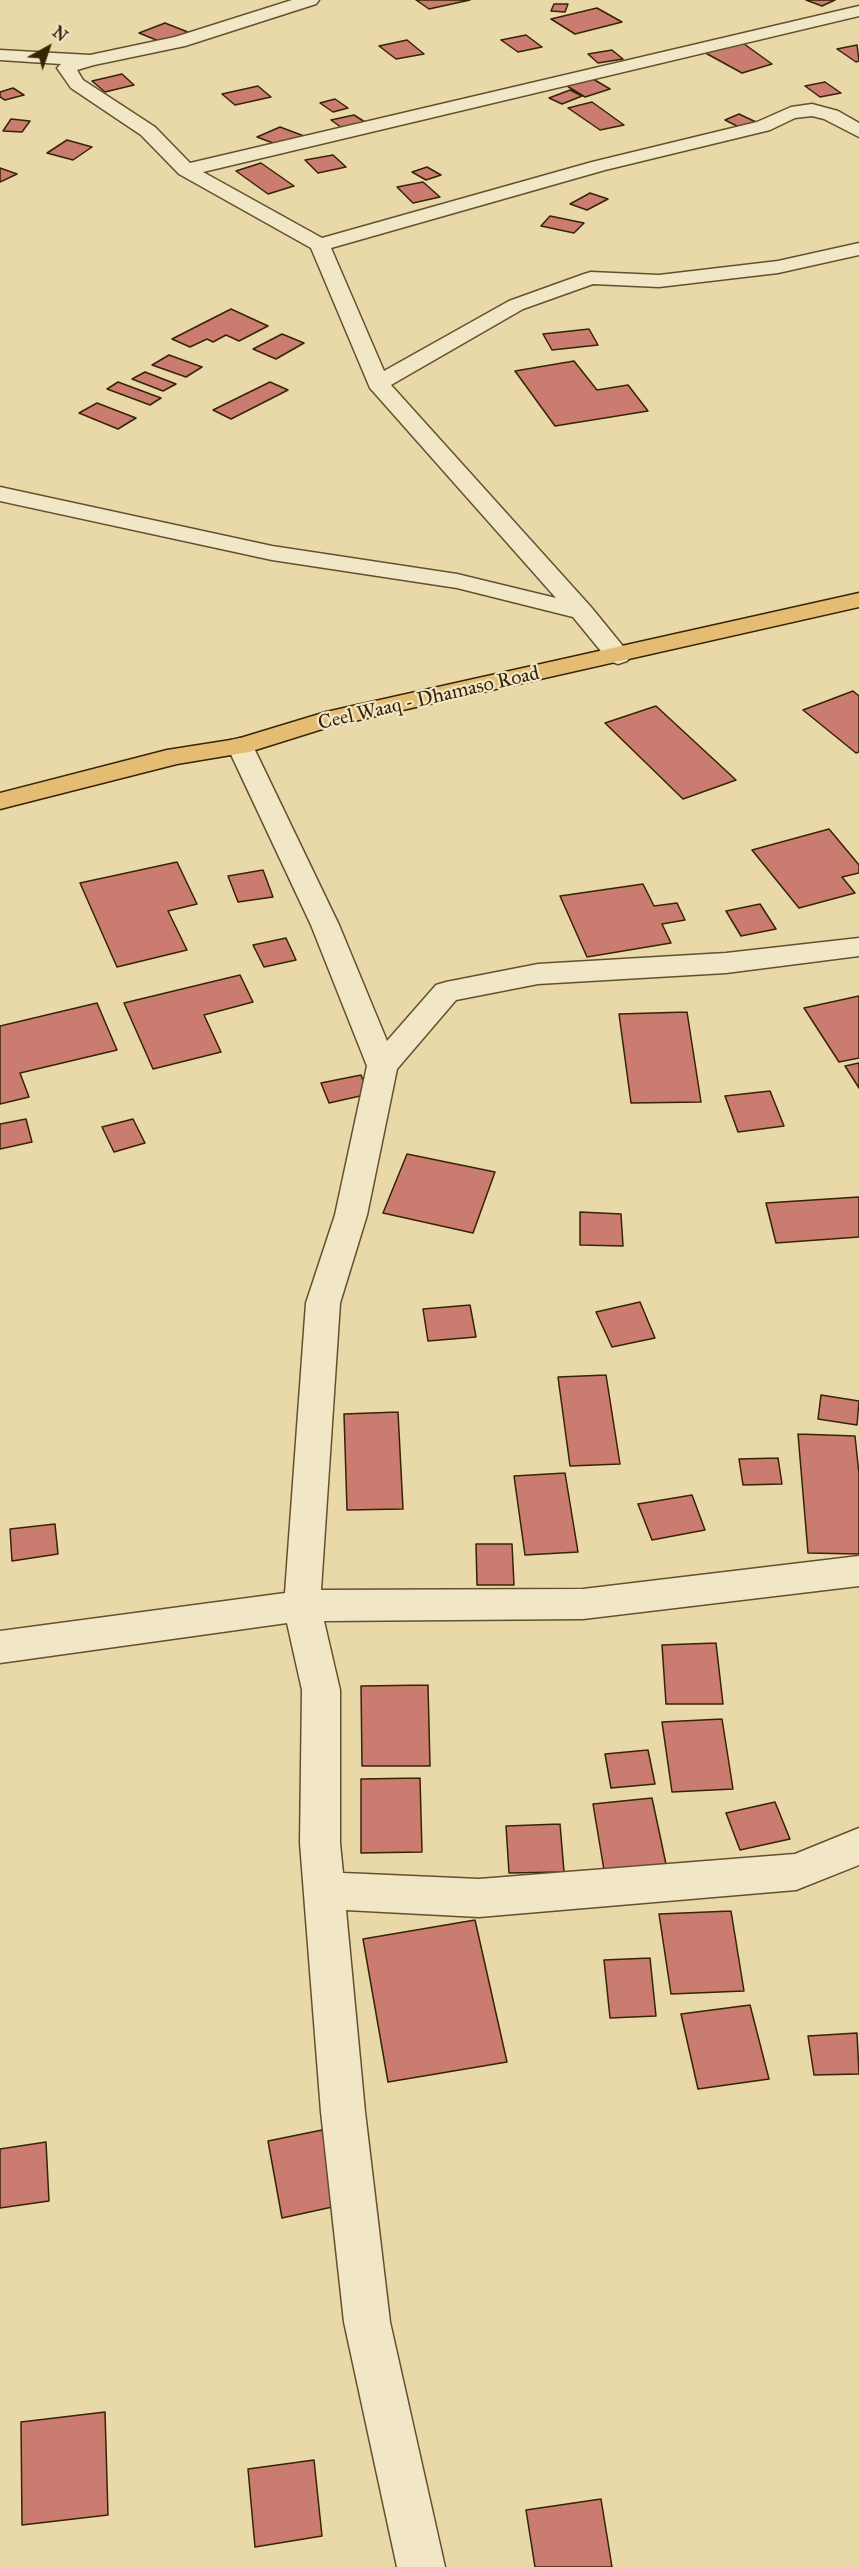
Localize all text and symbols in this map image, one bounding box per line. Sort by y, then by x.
north arrow [18,18,78,78]
text: N [49,22,71,45]
street label: Ceel Waaq - Dhamaso Road [316,662,542,736]

